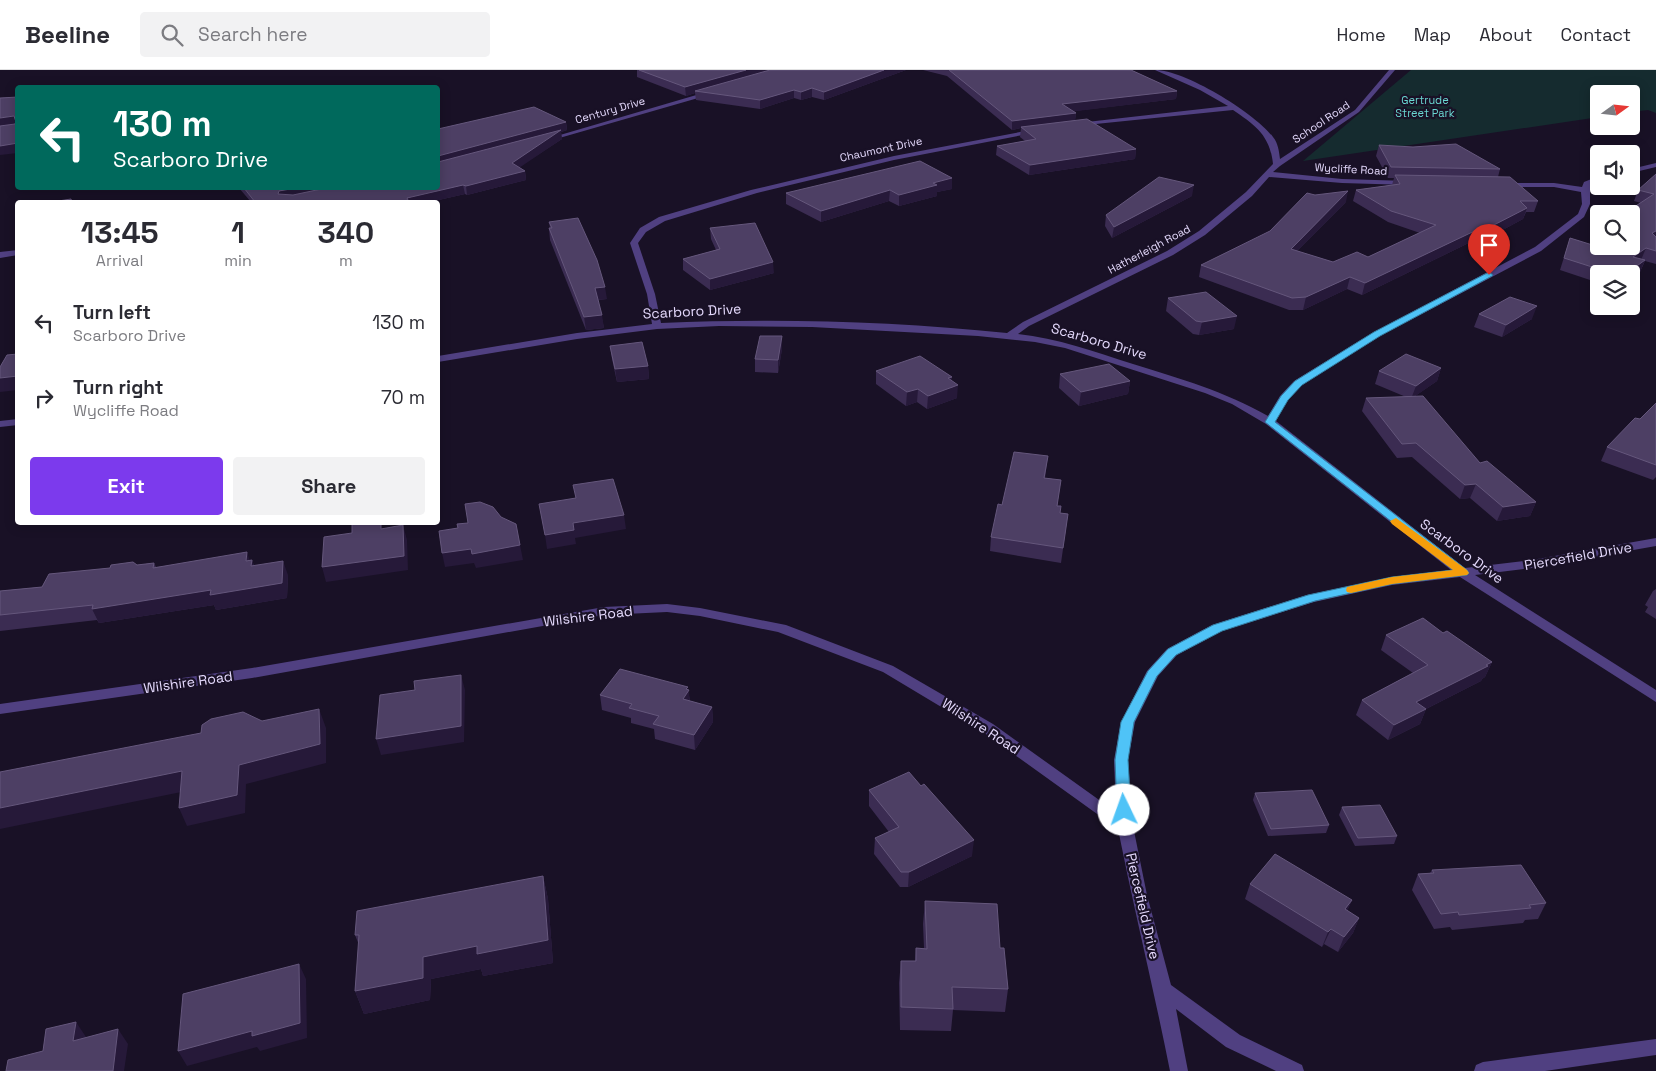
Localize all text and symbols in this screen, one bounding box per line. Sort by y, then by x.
search box [140,12,490,57]
text: Beeline [25,19,110,50]
icon: search [158,21,186,49]
text: Search here [198,22,308,47]
text: Home [1337,23,1386,46]
text: Map [1414,23,1451,46]
text: About [1479,23,1533,46]
text: Contact [1561,23,1631,46]
north arrow [1590,85,1640,135]
map controls [1590,85,1640,315]
street label: Century Drive [573,93,647,127]
park label: Gertrude Street Park [1395,93,1455,120]
street label: School Road [1290,98,1352,146]
text: 130 m [113,102,212,146]
icon: left [30,105,95,170]
street label: Chaumont Drive [839,133,923,165]
text: Scarboro Drive [113,145,268,173]
button: sound [1590,145,1640,195]
street label: Wycliffe Road [1314,160,1388,178]
button: search [1590,205,1640,255]
text: 13:45 [81,213,159,252]
text: 1 [231,213,245,252]
text: 340 [317,213,374,252]
street label: Hatherleigh Road [1105,221,1193,277]
pin [1468,224,1510,275]
icon: arrive [1475,231,1503,259]
text: Arrival [96,250,143,271]
text: min [224,250,252,271]
text: m [339,250,353,271]
button: layers [1590,265,1640,315]
street label: Scarboro Drive [642,299,742,323]
text: Turn left [73,300,151,325]
icon: left [30,309,58,337]
text: 130 m [372,310,425,335]
street label: Scarboro Drive [1049,319,1149,363]
text: Scarboro Drive [73,325,186,346]
text: Turn right [73,375,163,400]
icon: right [30,384,58,412]
text: 70 m [381,385,425,410]
text: Wycliffe Road [73,400,179,421]
button: Exit [30,457,223,515]
button: Share [233,457,425,515]
street label: Scarboro Drive [1417,515,1507,587]
street label: Piercefield Drive [1523,538,1633,574]
street label: Wilshire Road [542,602,634,630]
street label: Wilshire Road [142,667,234,697]
street label: Wilshire Road [938,694,1024,758]
position arrow [1097,783,1149,835]
street label: Piercefield Drive [1122,851,1164,961]

